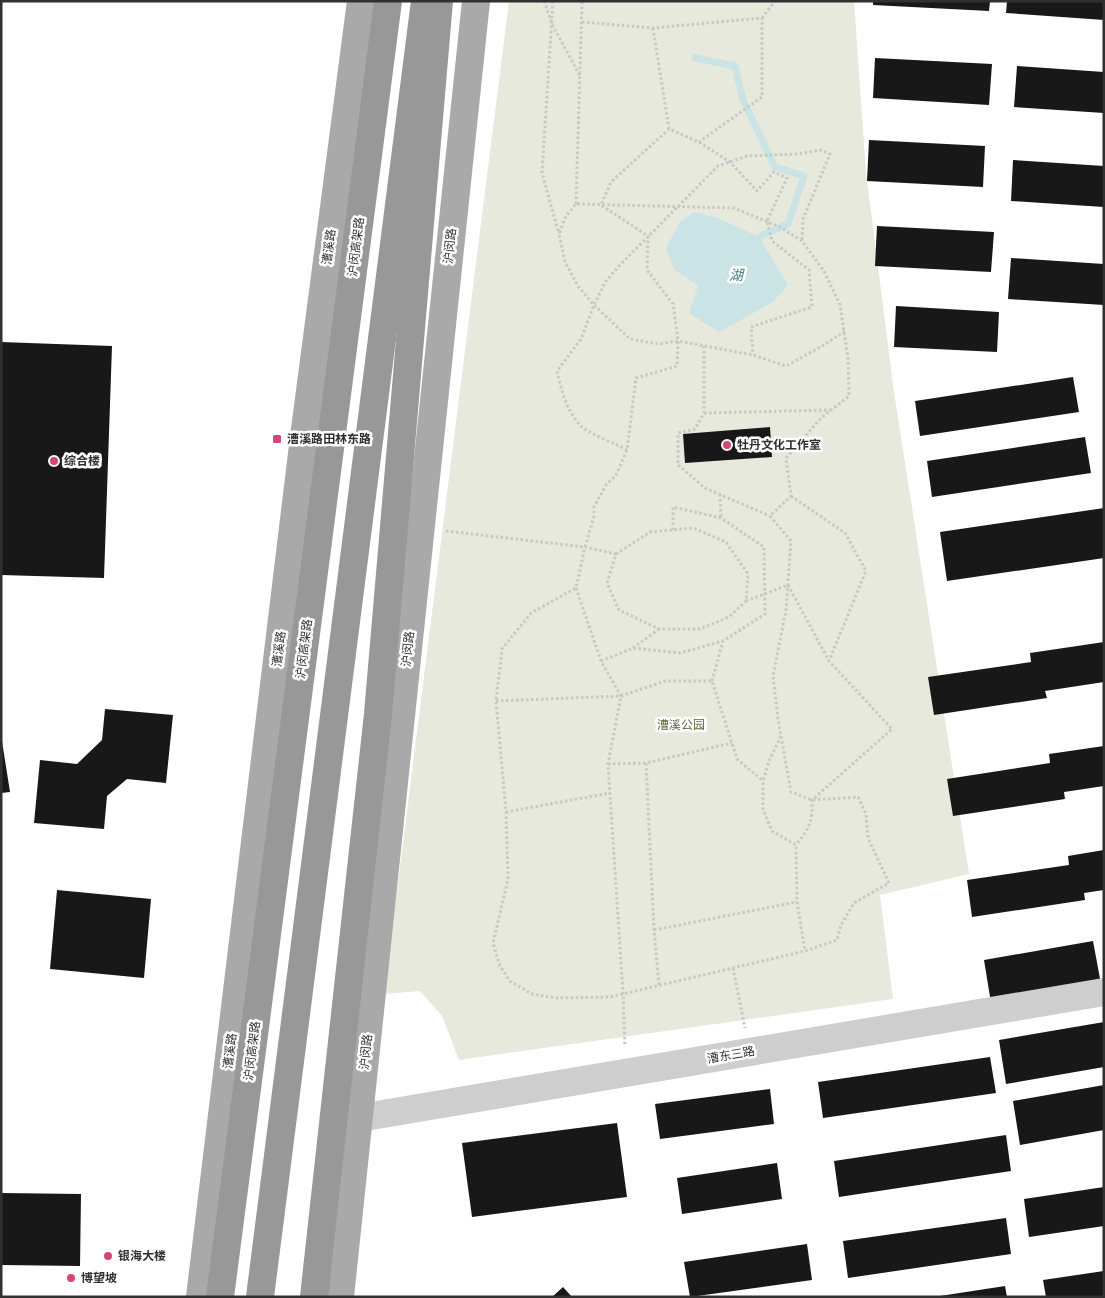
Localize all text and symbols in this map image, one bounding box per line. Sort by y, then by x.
street label: 沪闵高架路 [343,216,368,278]
street label: 沪闵路 [439,227,460,265]
street label: 漕溪路 [318,228,339,266]
water label: 湖 [729,265,745,284]
place label: 漕溪路田林东路 [287,430,371,447]
marker: 漕溪路田林东路 [271,433,283,445]
place label: 牡丹文化工作室 [737,436,821,453]
marker: 牡丹文化工作室 [721,439,733,451]
place label: 综合楼 [64,452,100,469]
marker: 综合楼 [48,455,60,467]
street label: 沪闵高架路 [291,618,316,680]
street label: 漕溪路 [268,630,289,668]
street label: 沪闵路 [397,630,418,668]
park label: 漕溪公园 [657,716,705,733]
street label: 沪闵高架路 [239,1020,264,1082]
street label: 漕溪路 [219,1032,240,1070]
street label: 沪闵路 [355,1033,376,1071]
street label: 漕东三路 [706,1042,756,1067]
place label: 银海大楼 [118,1247,166,1264]
marker: 银海大楼 [102,1250,114,1262]
place label: 博望坡 [81,1269,117,1286]
marker: 博望坡 [65,1272,77,1284]

